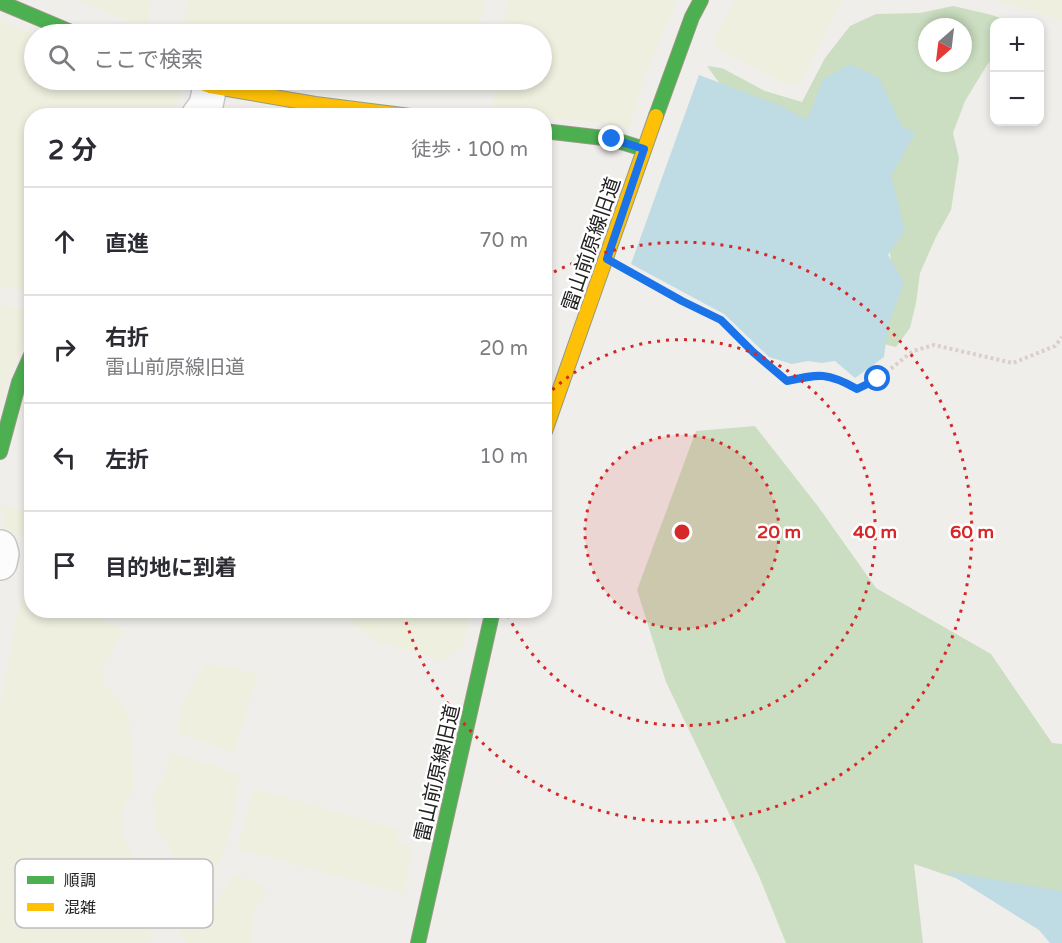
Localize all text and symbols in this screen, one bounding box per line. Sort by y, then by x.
north arrow [918,18,972,72]
map controls [990,18,1044,126]
button: + [990,18,1044,72]
search box [24,24,552,90]
icon: search [45,41,78,74]
text: ここで検索 [93,47,203,73]
button: − [990,72,1044,126]
route end [598,125,624,151]
text: 2 分 [48,135,97,166]
text: 徒歩 · 100 m [411,138,528,162]
street label: 雷山前原線旧道 [558,174,626,314]
icon: ahead [48,225,81,258]
text: 70 m [479,229,528,253]
text: 直進 [105,231,149,257]
text: 右折 [105,325,149,351]
icon: right [48,333,81,366]
text: 20 m [479,337,528,361]
text: 雷山前原線旧道 [105,356,245,380]
route start [864,365,890,391]
icon: left [48,441,81,474]
text: 10 m [479,445,528,469]
text: 左折 [105,447,149,473]
text: 20 m [757,521,801,543]
text: 40 m [853,521,897,543]
text: 60 m [950,521,994,543]
centre of rings [672,522,692,542]
icon: arrive [48,549,81,582]
text: 目的地に到着 [105,555,237,581]
street label: 雷山前原線旧道 [411,702,465,844]
legend [15,859,213,928]
text: 順調 [64,871,96,891]
text: 混雑 [64,898,96,918]

